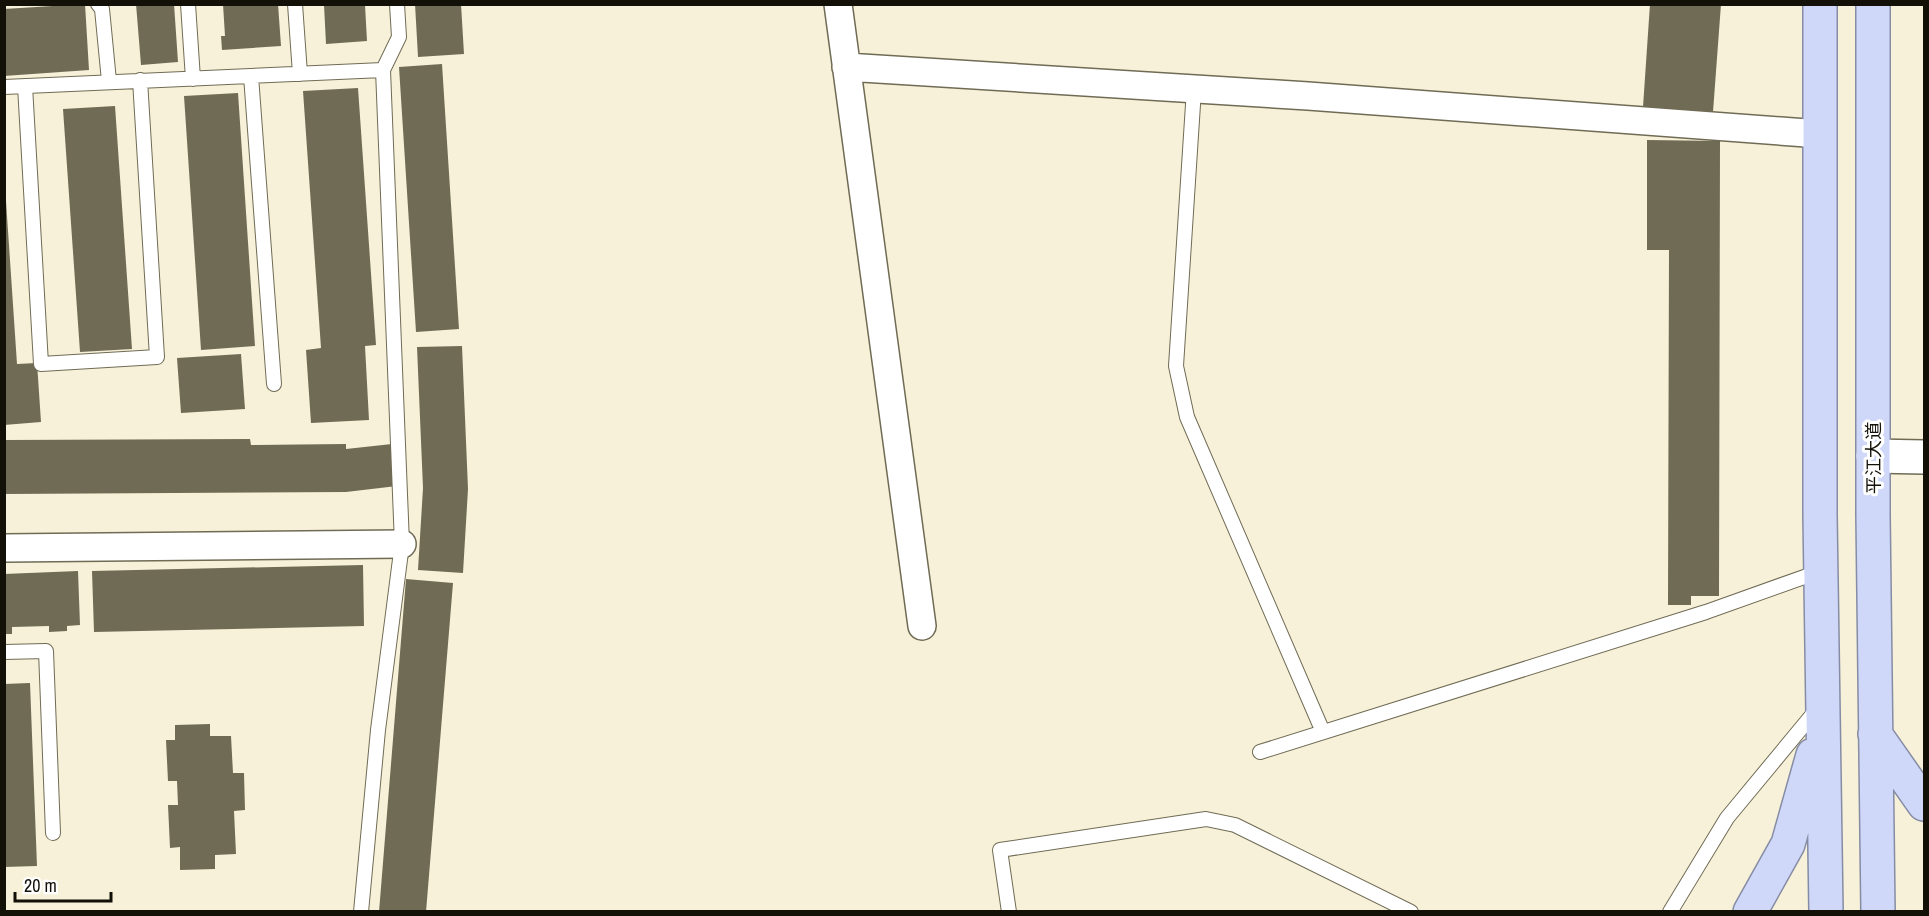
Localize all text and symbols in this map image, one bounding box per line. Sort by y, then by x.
street label: 平江大道 [1861,422,1886,494]
scale bar [15,865,111,903]
text: 20 m [24,873,57,898]

